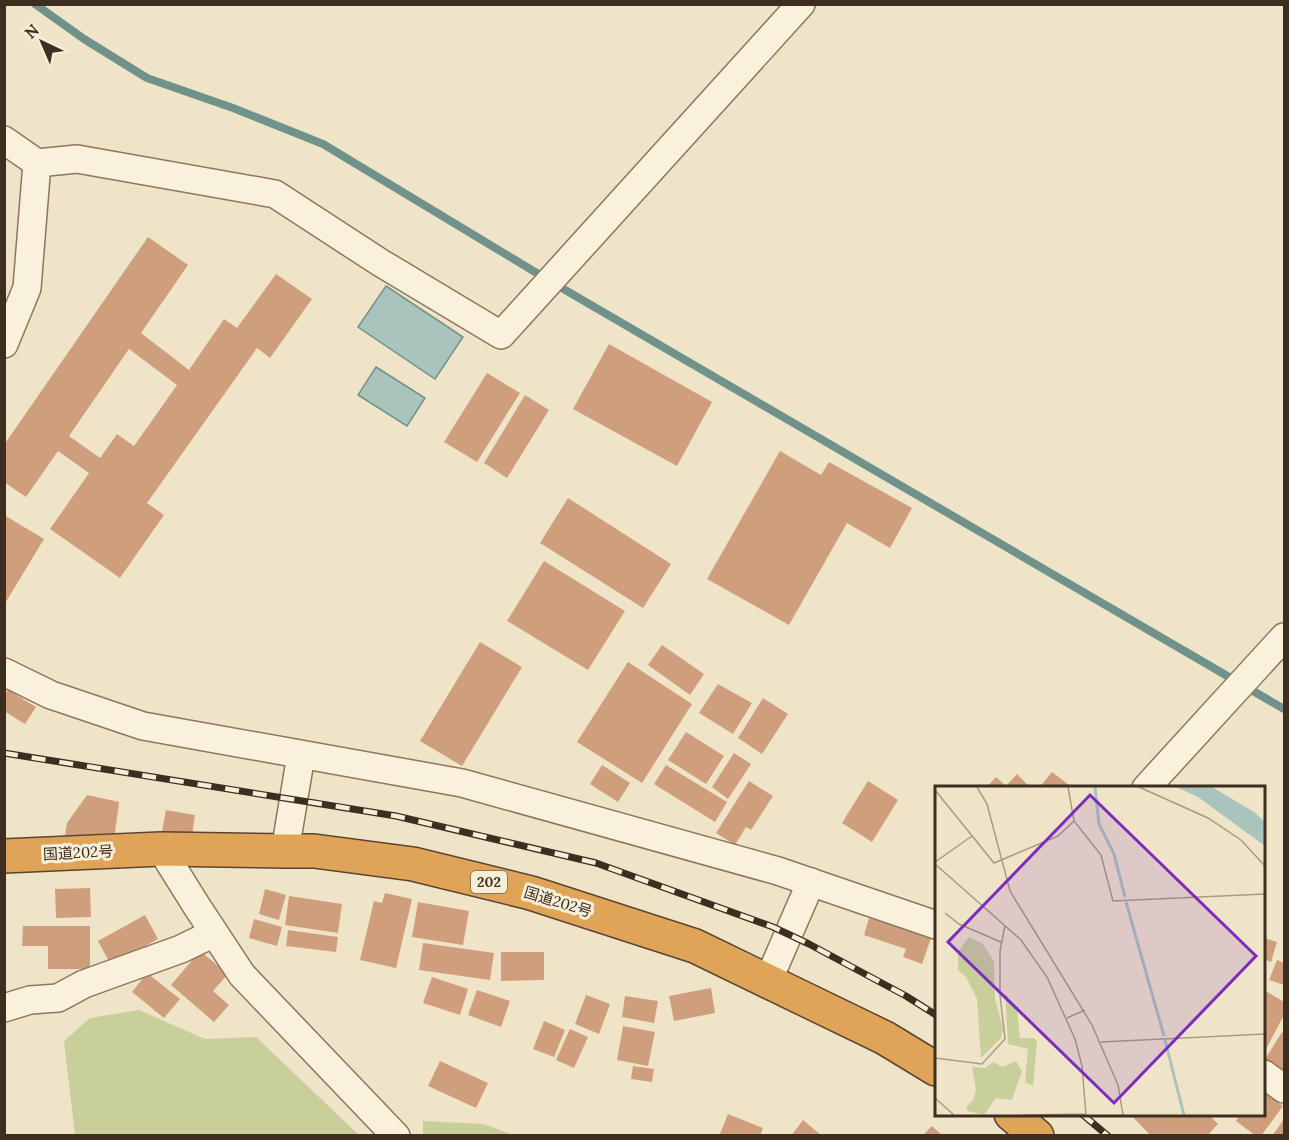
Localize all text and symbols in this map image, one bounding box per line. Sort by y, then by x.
north arrow [12,12,72,72]
text: N [20,20,43,43]
inset map [935,786,1265,1116]
street label: 国道202号 [42,841,114,864]
road number: 202 [471,871,507,893]
street label: 国道202号 [522,882,595,921]

